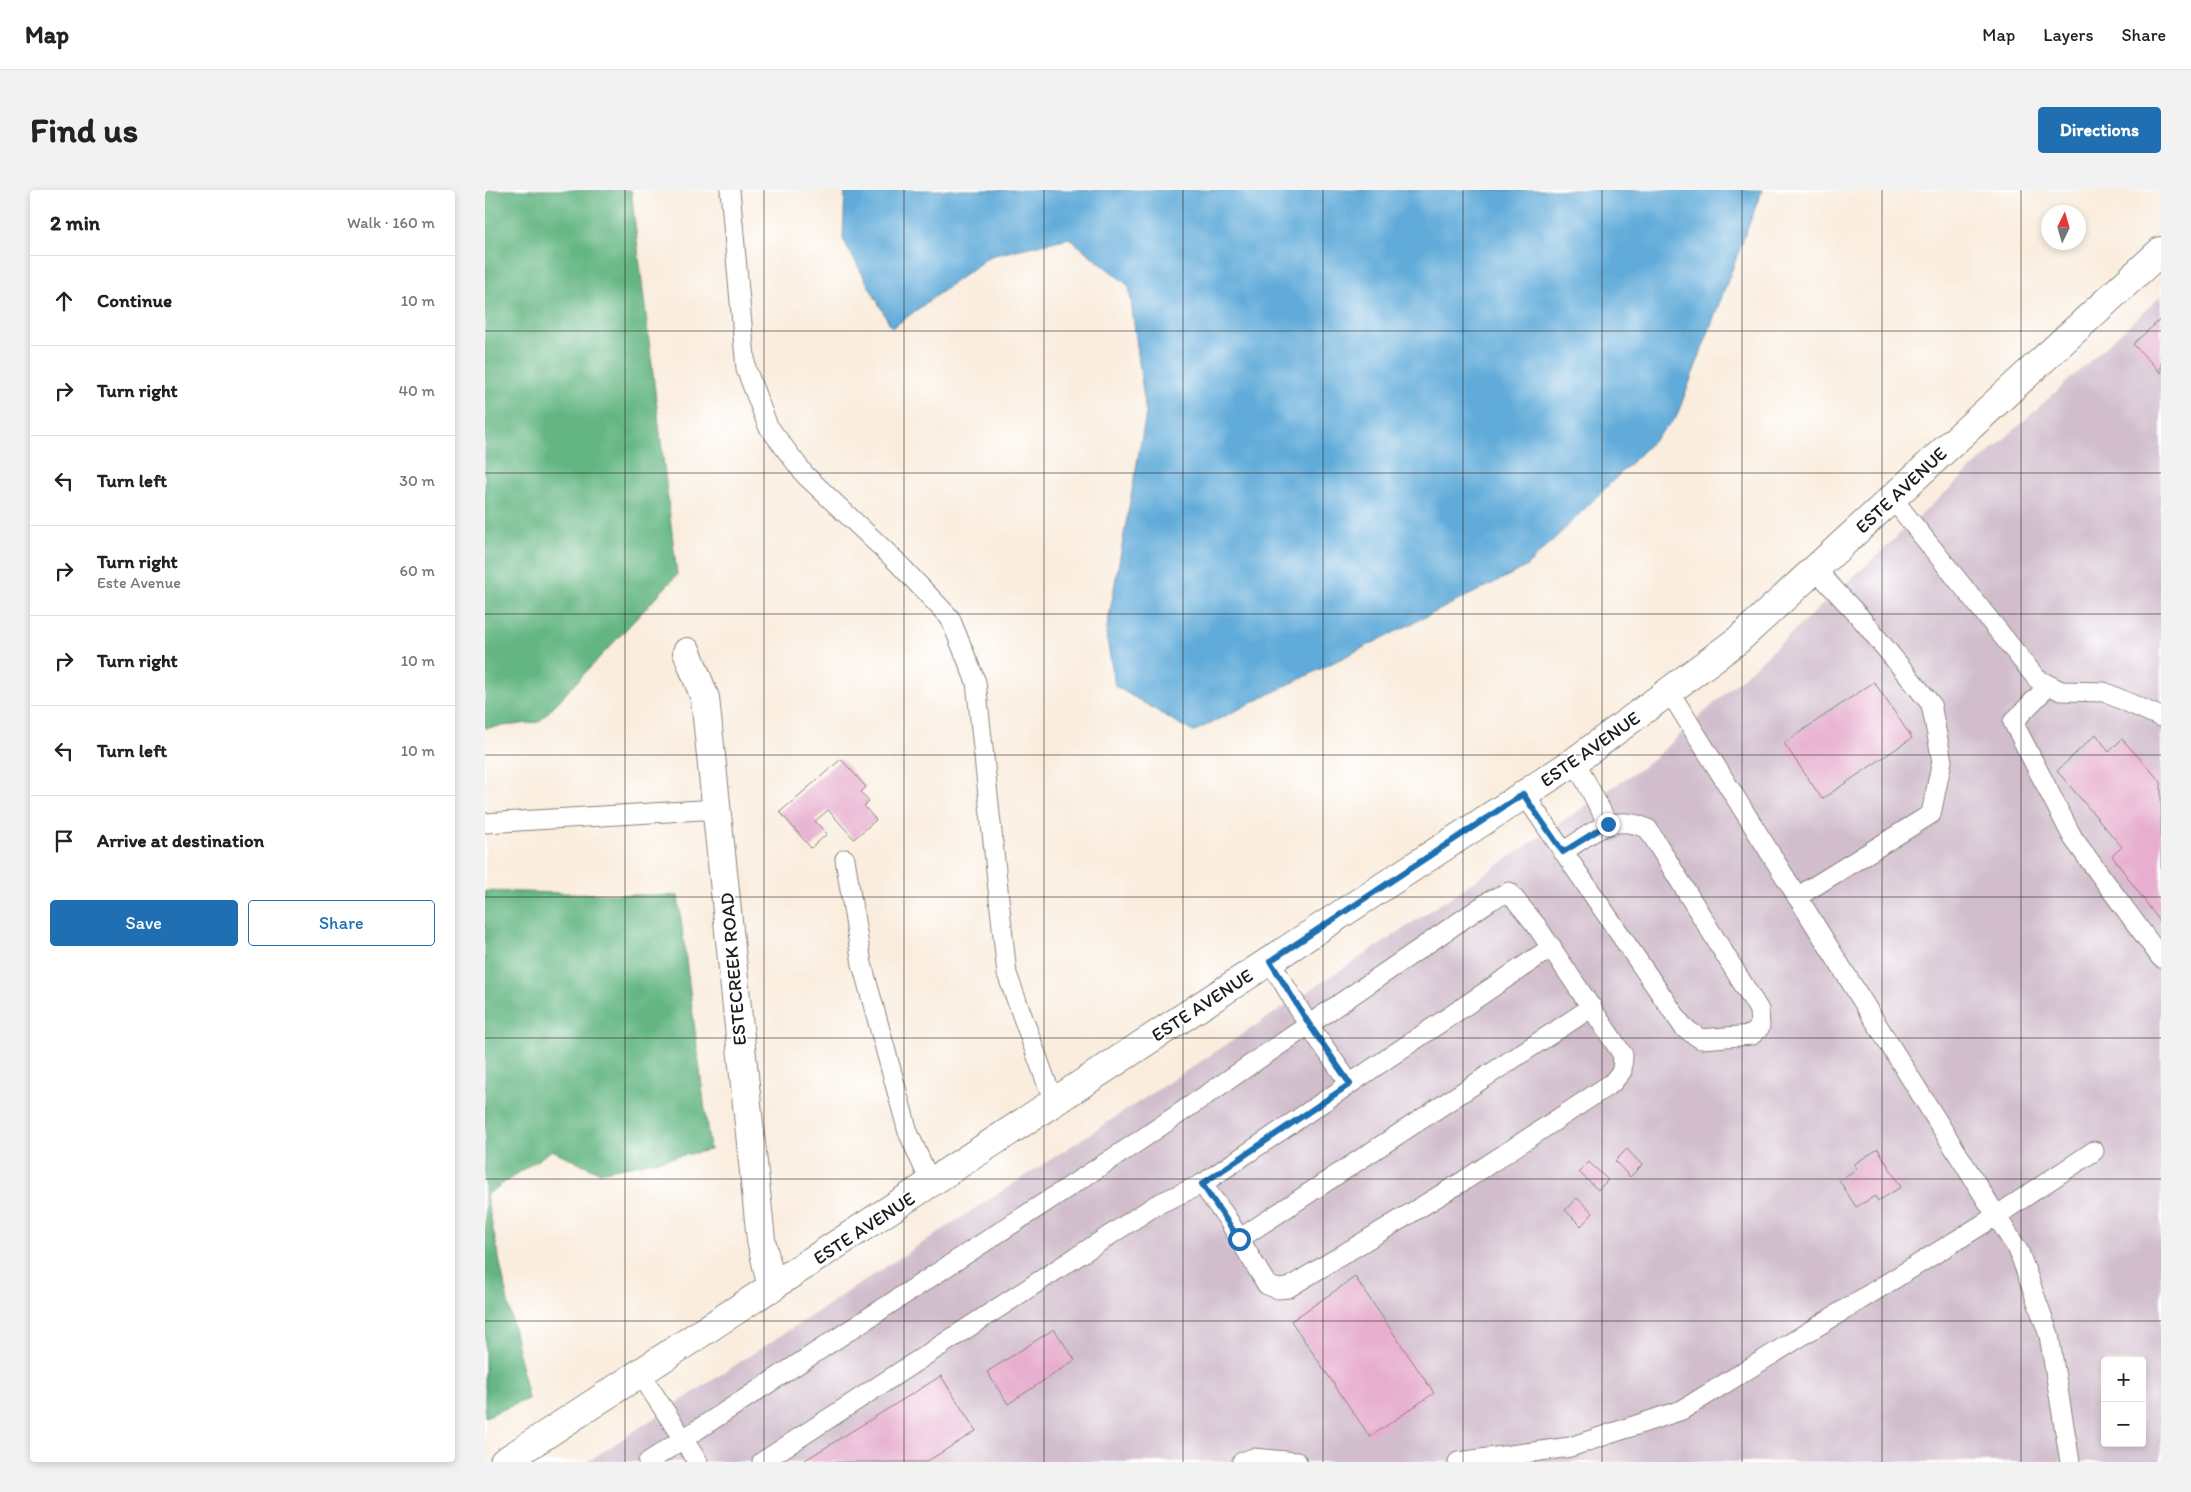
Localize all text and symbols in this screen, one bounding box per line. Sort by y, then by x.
text: Map [25,20,69,49]
text: Map [1982,24,2015,46]
text: Layers [2043,24,2093,46]
text: Share [2121,24,2166,46]
button: Directions [2038,107,2161,153]
text: Find us [30,109,138,151]
north arrow [2041,205,2086,250]
text: 2 min [50,210,100,235]
text: Walk · 160 m [347,213,435,232]
icon: ahead [50,287,78,315]
text: Continue [97,289,172,312]
text: 10 m [401,291,435,310]
icon: right [50,377,78,405]
text: Turn right [97,379,178,402]
text: 40 m [398,381,435,400]
street label: ESTE AVENUE [1851,442,1951,538]
icon: left [50,467,78,495]
text: Turn left [97,469,167,492]
text: 30 m [399,471,435,490]
text: Turn right [97,550,178,573]
icon: right [50,557,78,585]
text: 60 m [400,561,435,580]
text: Este Avenue [97,573,181,592]
icon: right [50,647,78,675]
text: Turn right [97,649,178,672]
text: 10 m [401,651,435,670]
street label: ESTE AVENUE [1536,706,1644,792]
icon: left [50,737,78,765]
text: Turn left [97,739,167,762]
text: 10 m [401,741,435,760]
route end [1597,813,1620,836]
icon: arrive [50,827,78,855]
text: Arrive at destination [97,829,264,852]
street label: ESTECREEK ROAD [715,892,751,1046]
button: Save [50,900,238,946]
button: Share [248,900,435,946]
street label: ESTE AVENUE [1147,964,1257,1046]
street label: ESTE AVENUE [809,1187,919,1269]
route start [1228,1228,1251,1251]
map controls [2101,1357,2146,1447]
button: + [2101,1357,2146,1402]
button: − [2101,1402,2146,1447]

